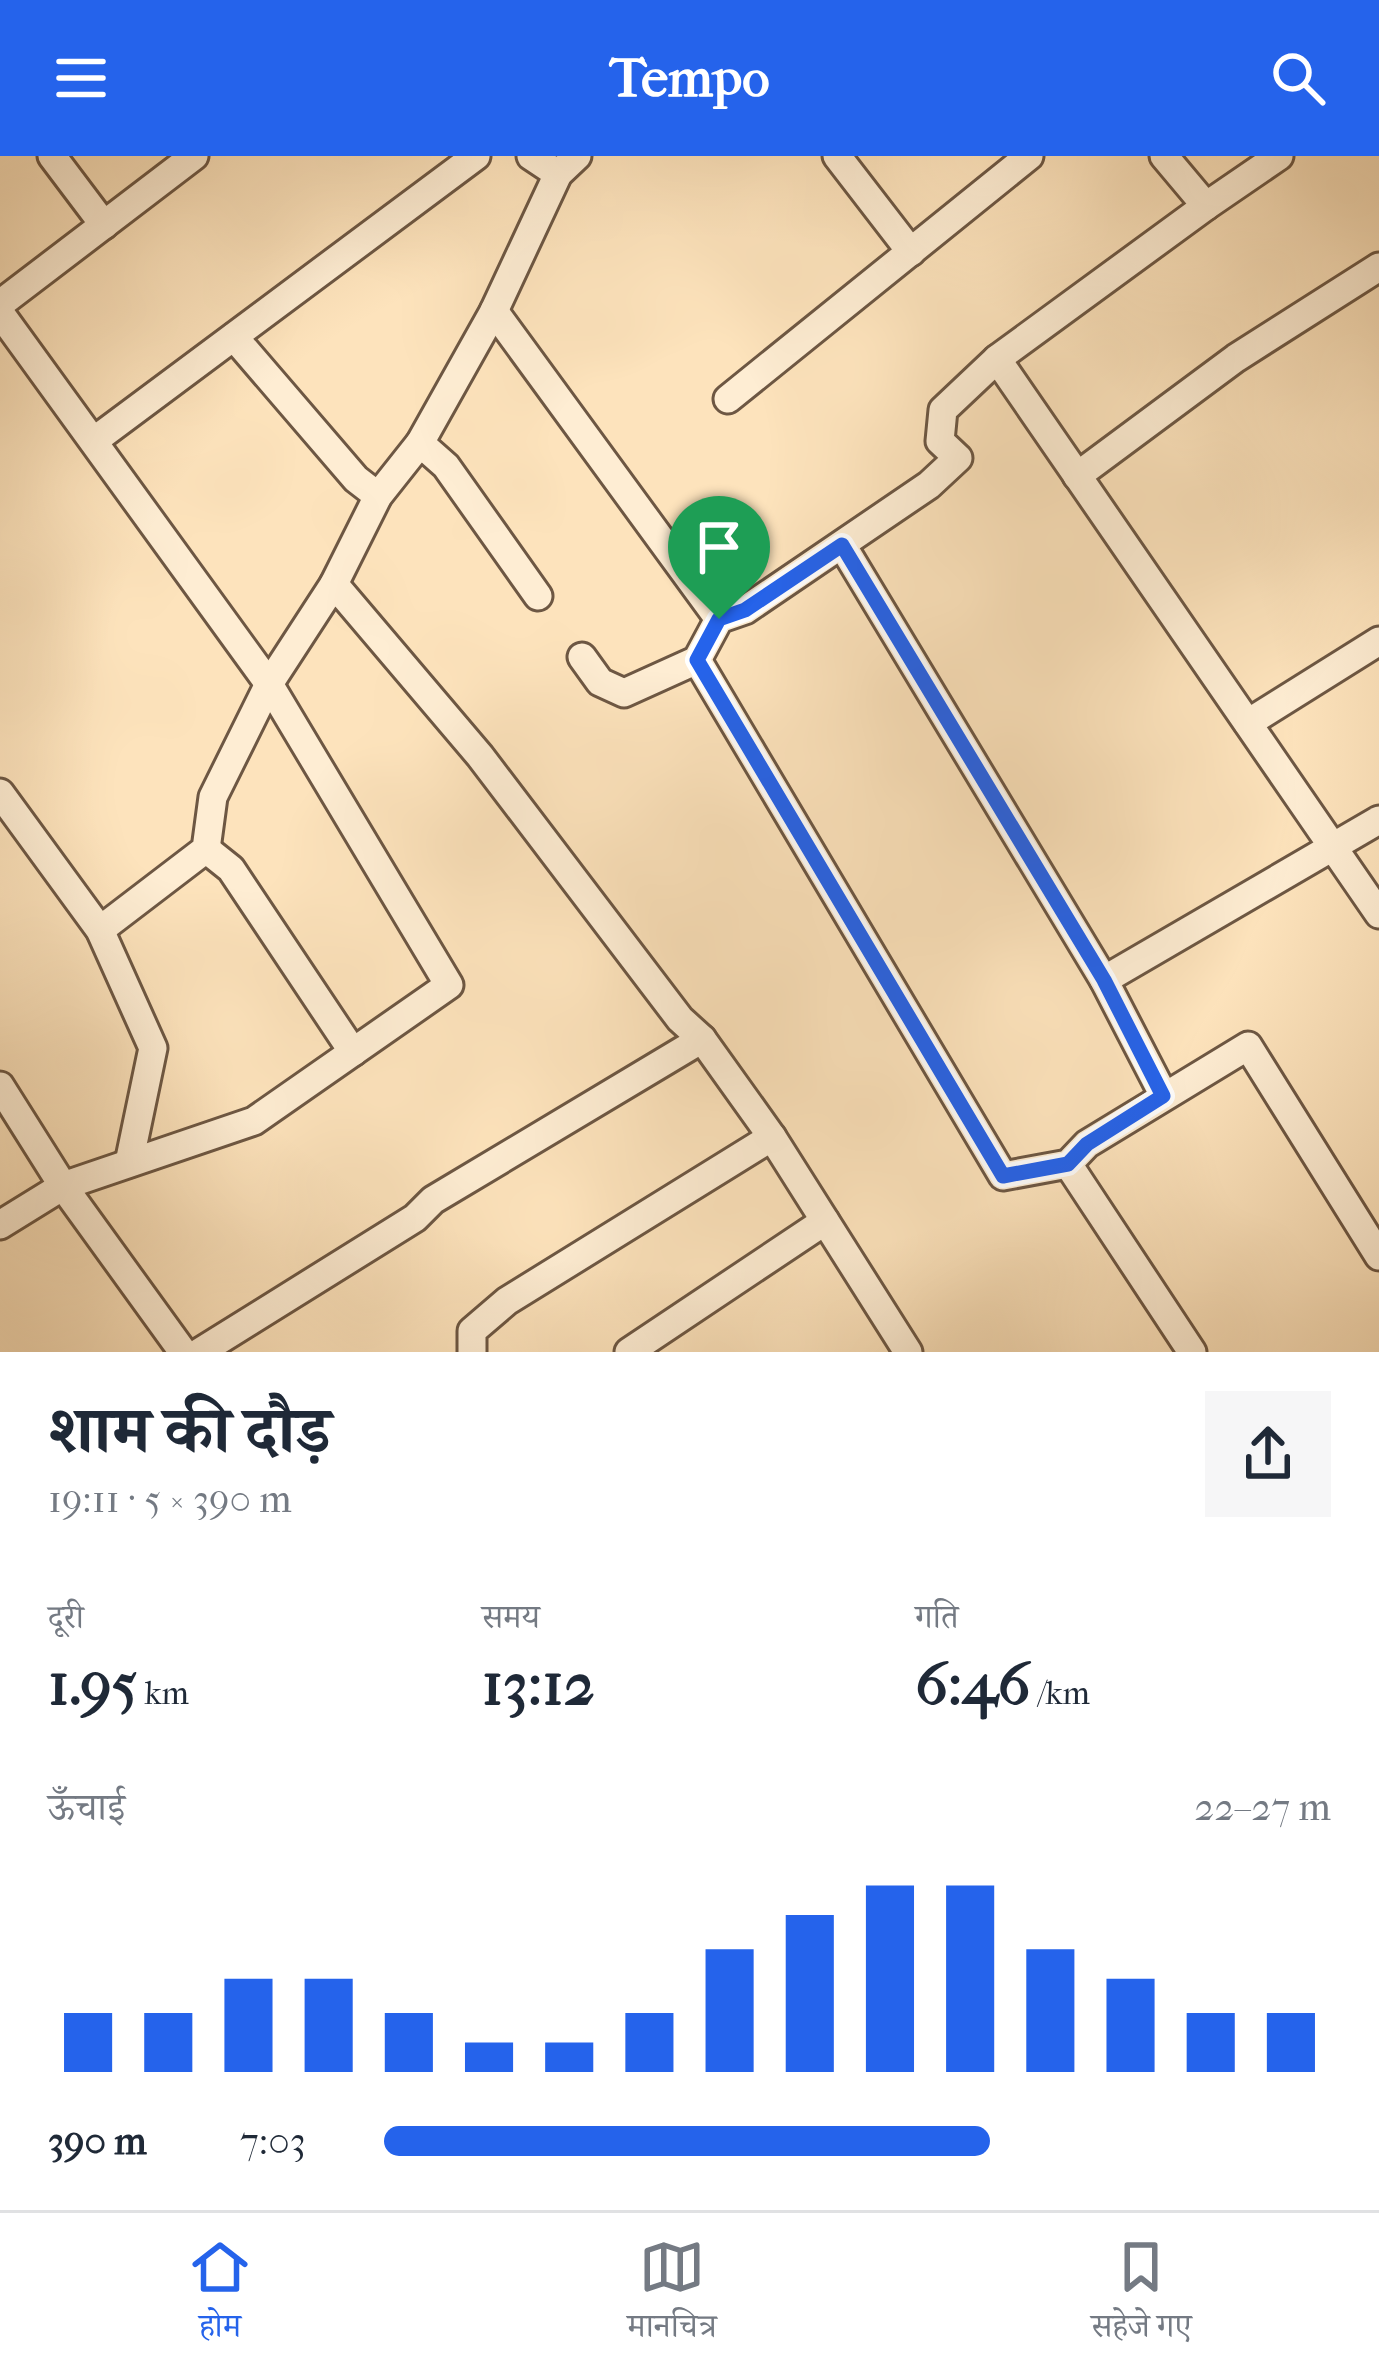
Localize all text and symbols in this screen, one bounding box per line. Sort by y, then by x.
icon: menu [48,45,114,111]
icon: search [1265,45,1331,111]
text: Tempo [609,47,770,110]
pin [668,496,770,619]
icon: arrive [686,514,752,580]
button: share [1205,1391,1331,1517]
text: शाम की दौड़ [48,1392,331,1469]
text: 19:11 · 5 × 390 m [48,1476,292,1522]
text: दूरी [48,1598,84,1637]
text: समय [482,1598,540,1637]
text: गति [915,1598,959,1637]
text: 1.95 [48,1649,138,1720]
text: 13:12 [482,1649,594,1720]
text: 6:46 [915,1649,1030,1720]
text: km [138,1674,189,1713]
text: /km [1030,1674,1090,1713]
text: ऊँचाई [48,1784,125,1830]
text: 22–27 m [1194,1784,1331,1830]
text: 390 m [48,2118,147,2164]
text: 7:03 [240,2118,306,2164]
tab: होम [187,2234,253,2358]
tab: मानचित्र [627,2234,717,2358]
tab: सहेजे गए [1091,2234,1192,2358]

